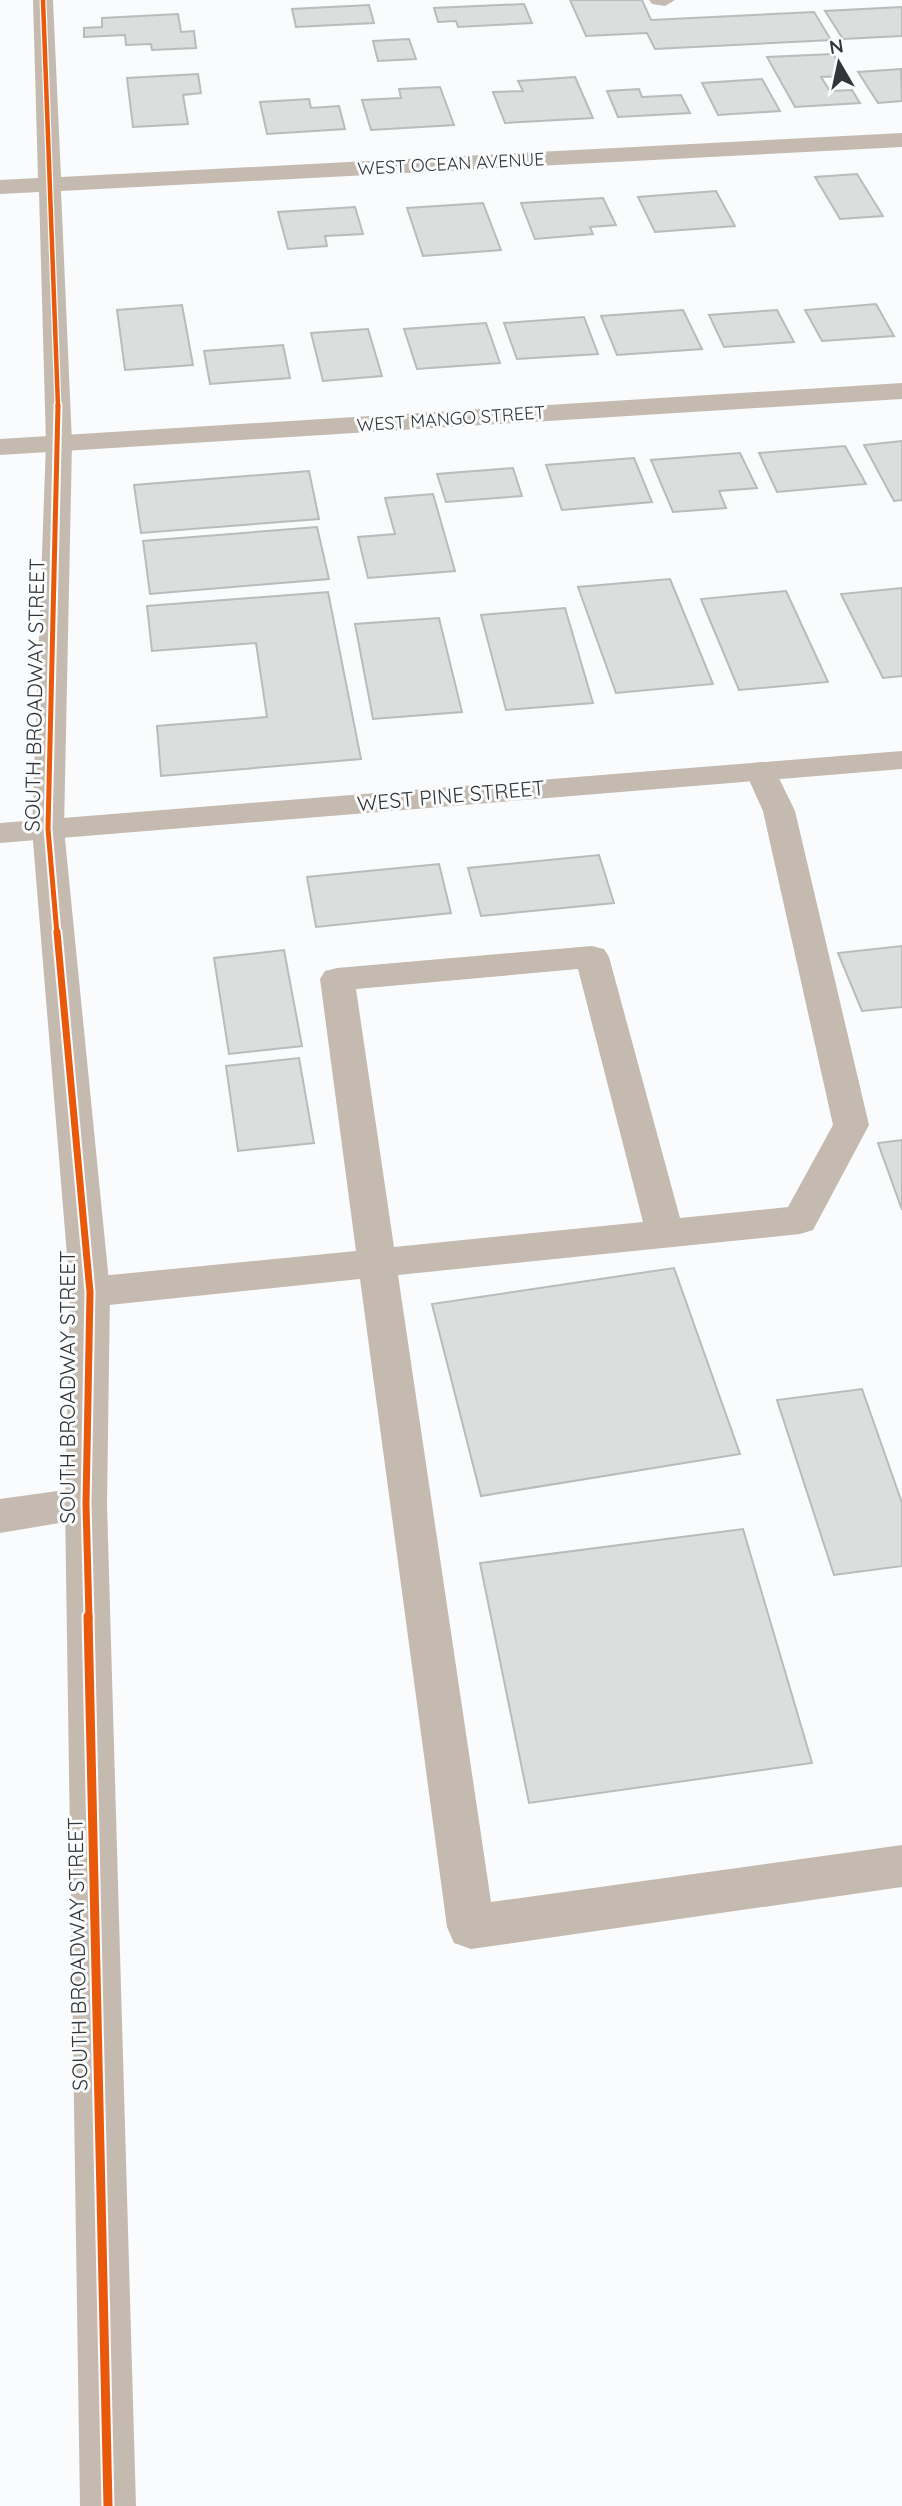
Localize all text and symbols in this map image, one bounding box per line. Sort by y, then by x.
north arrow [804,28,874,98]
text: N [828,33,845,59]
street label: WEST OCEAN AVENUE [357,147,545,180]
street label: WEST MANGO STREET [356,400,546,437]
street label: SOUTH BROADWAY STREET [19,558,49,832]
street label: WEST PINE STREET [356,774,546,816]
street label: SOUTH BROADWAY STREET [54,1250,80,1524]
street label: SOUTH BROADWAY STREET [62,1817,92,2091]

